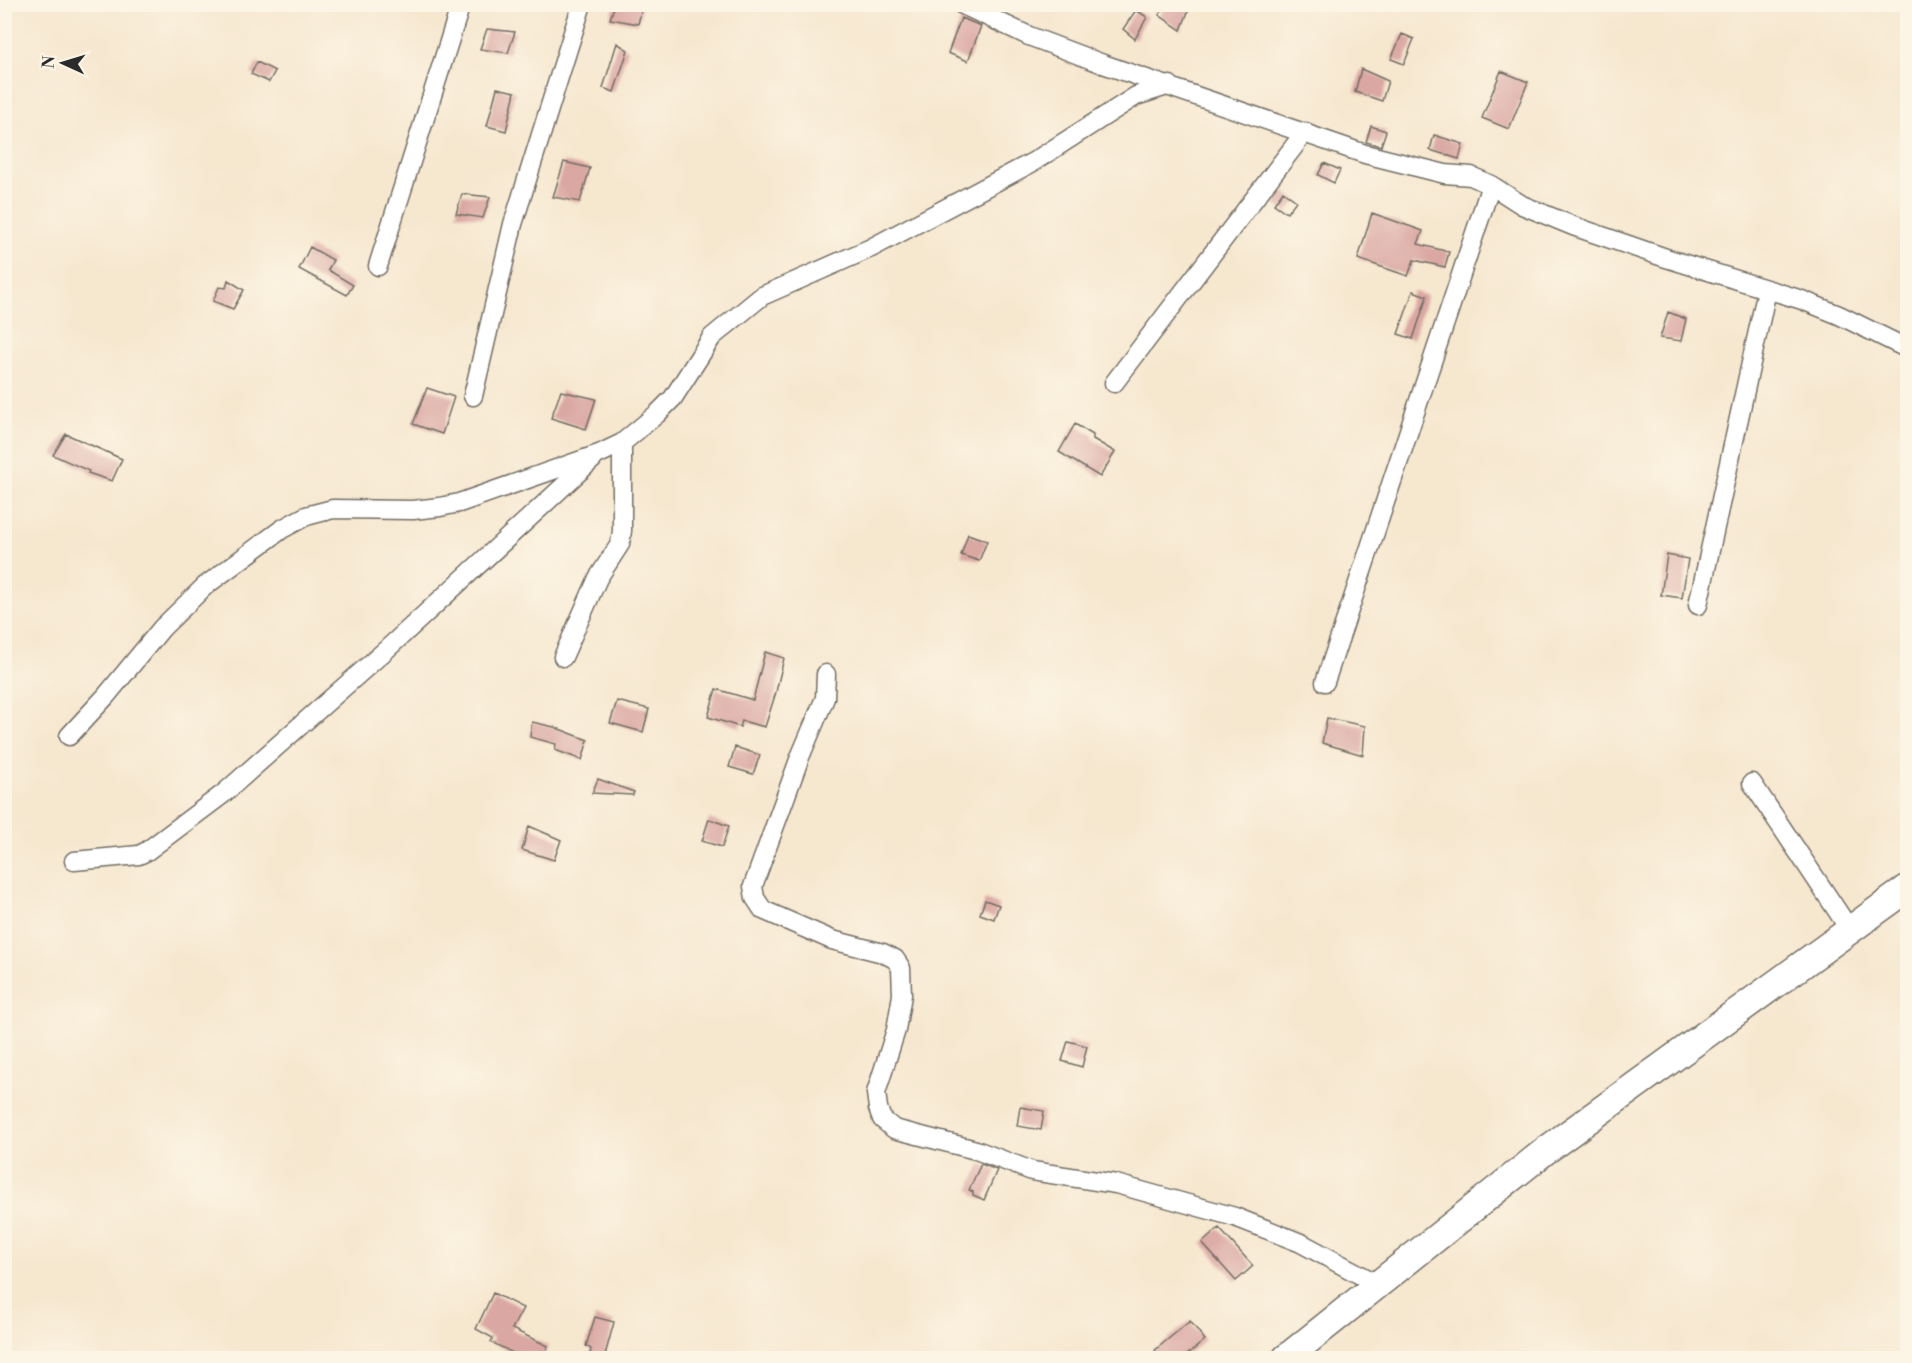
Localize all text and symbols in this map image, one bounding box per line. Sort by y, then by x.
north arrow [33,33,93,93]
text: N [39,55,59,69]

